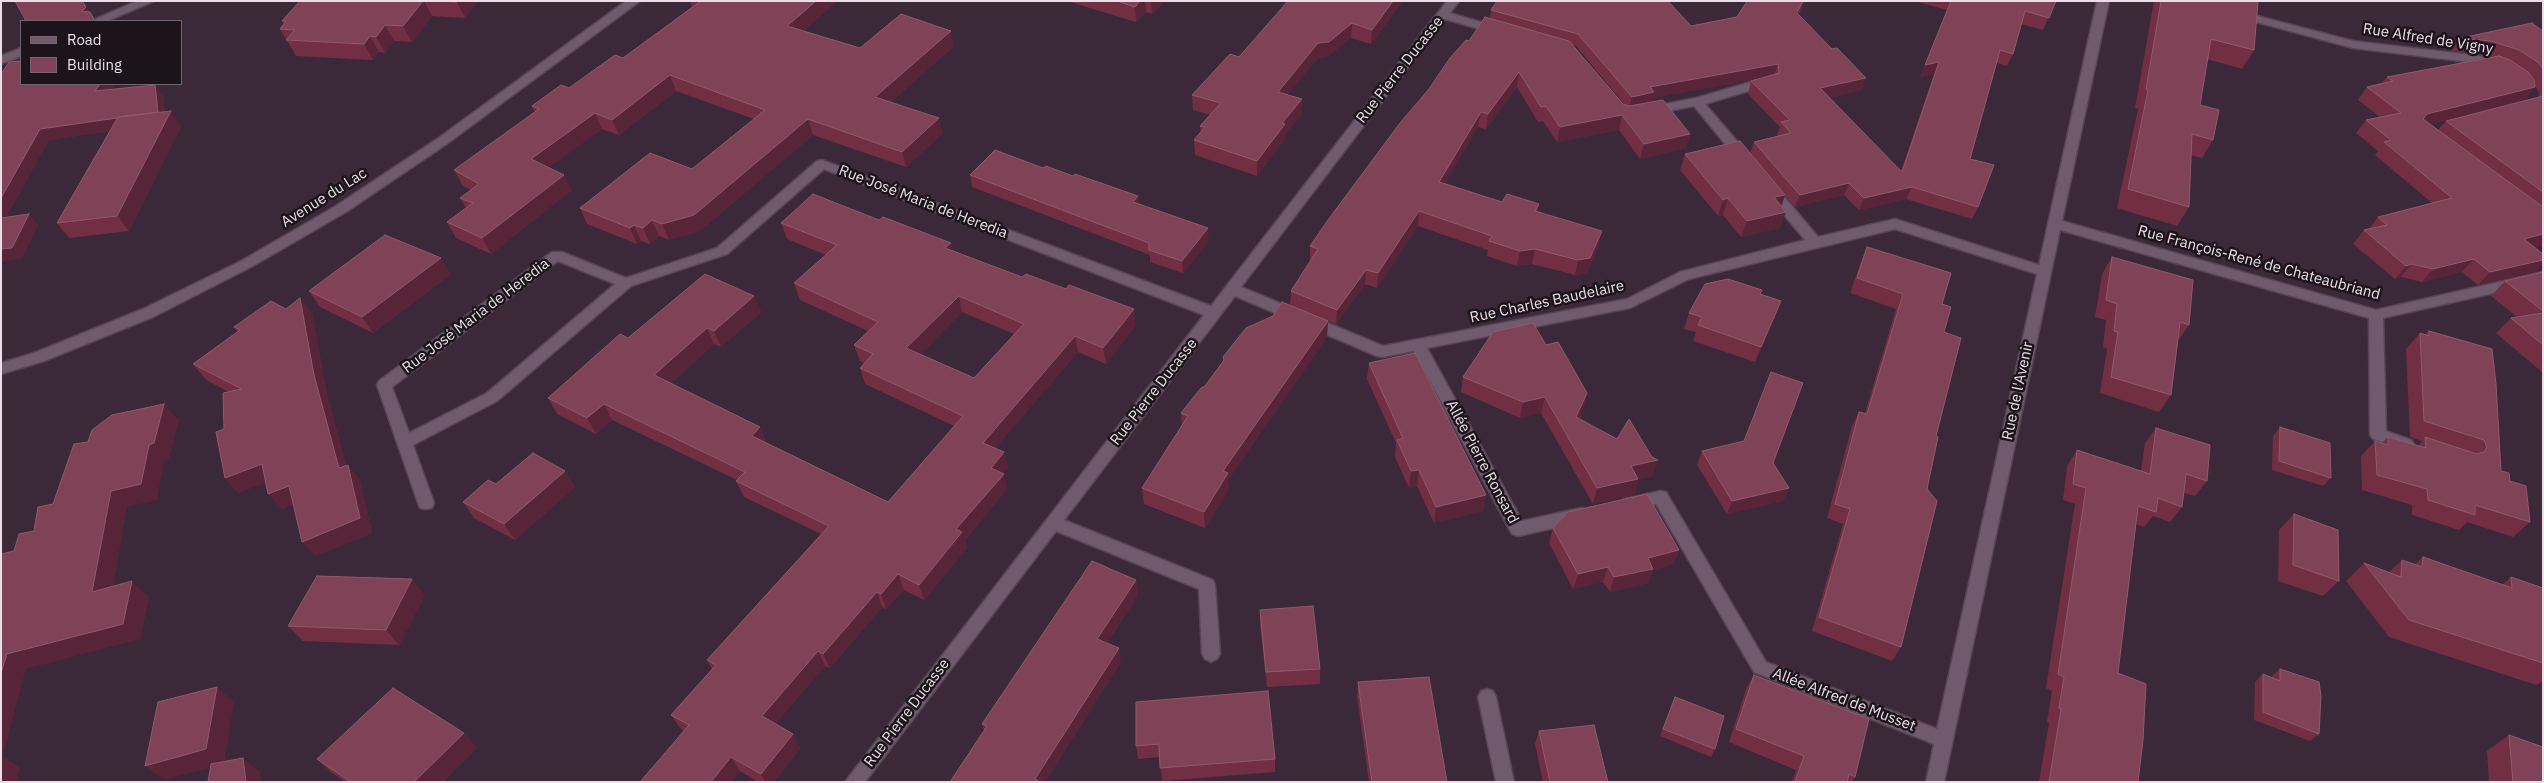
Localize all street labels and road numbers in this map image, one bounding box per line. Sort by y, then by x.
street label: Rue Pierre Ducasse [1353,13,1447,127]
street label: Rue Alfred de Vigny [2362,20,2494,58]
street label: Rue José Maria de Heredia [836,161,1010,243]
street label: Avenue du Lac [278,165,370,231]
street label: Rue François-René de Chateaubriand [2136,222,2382,304]
street label: Rue José Maria de Heredia [399,255,553,377]
street label: Rue Charles Baudelaire [1468,277,1626,327]
street label: Rue Pierre Ducasse [1107,335,1201,449]
street label: Rue de l'Avenir [1999,340,2037,442]
street label: Allée Pierre Ronsard [1442,397,1522,527]
street label: Rue Pierre Ducasse [861,655,953,771]
street label: Allée Alfred de Musset [1770,664,1918,736]

